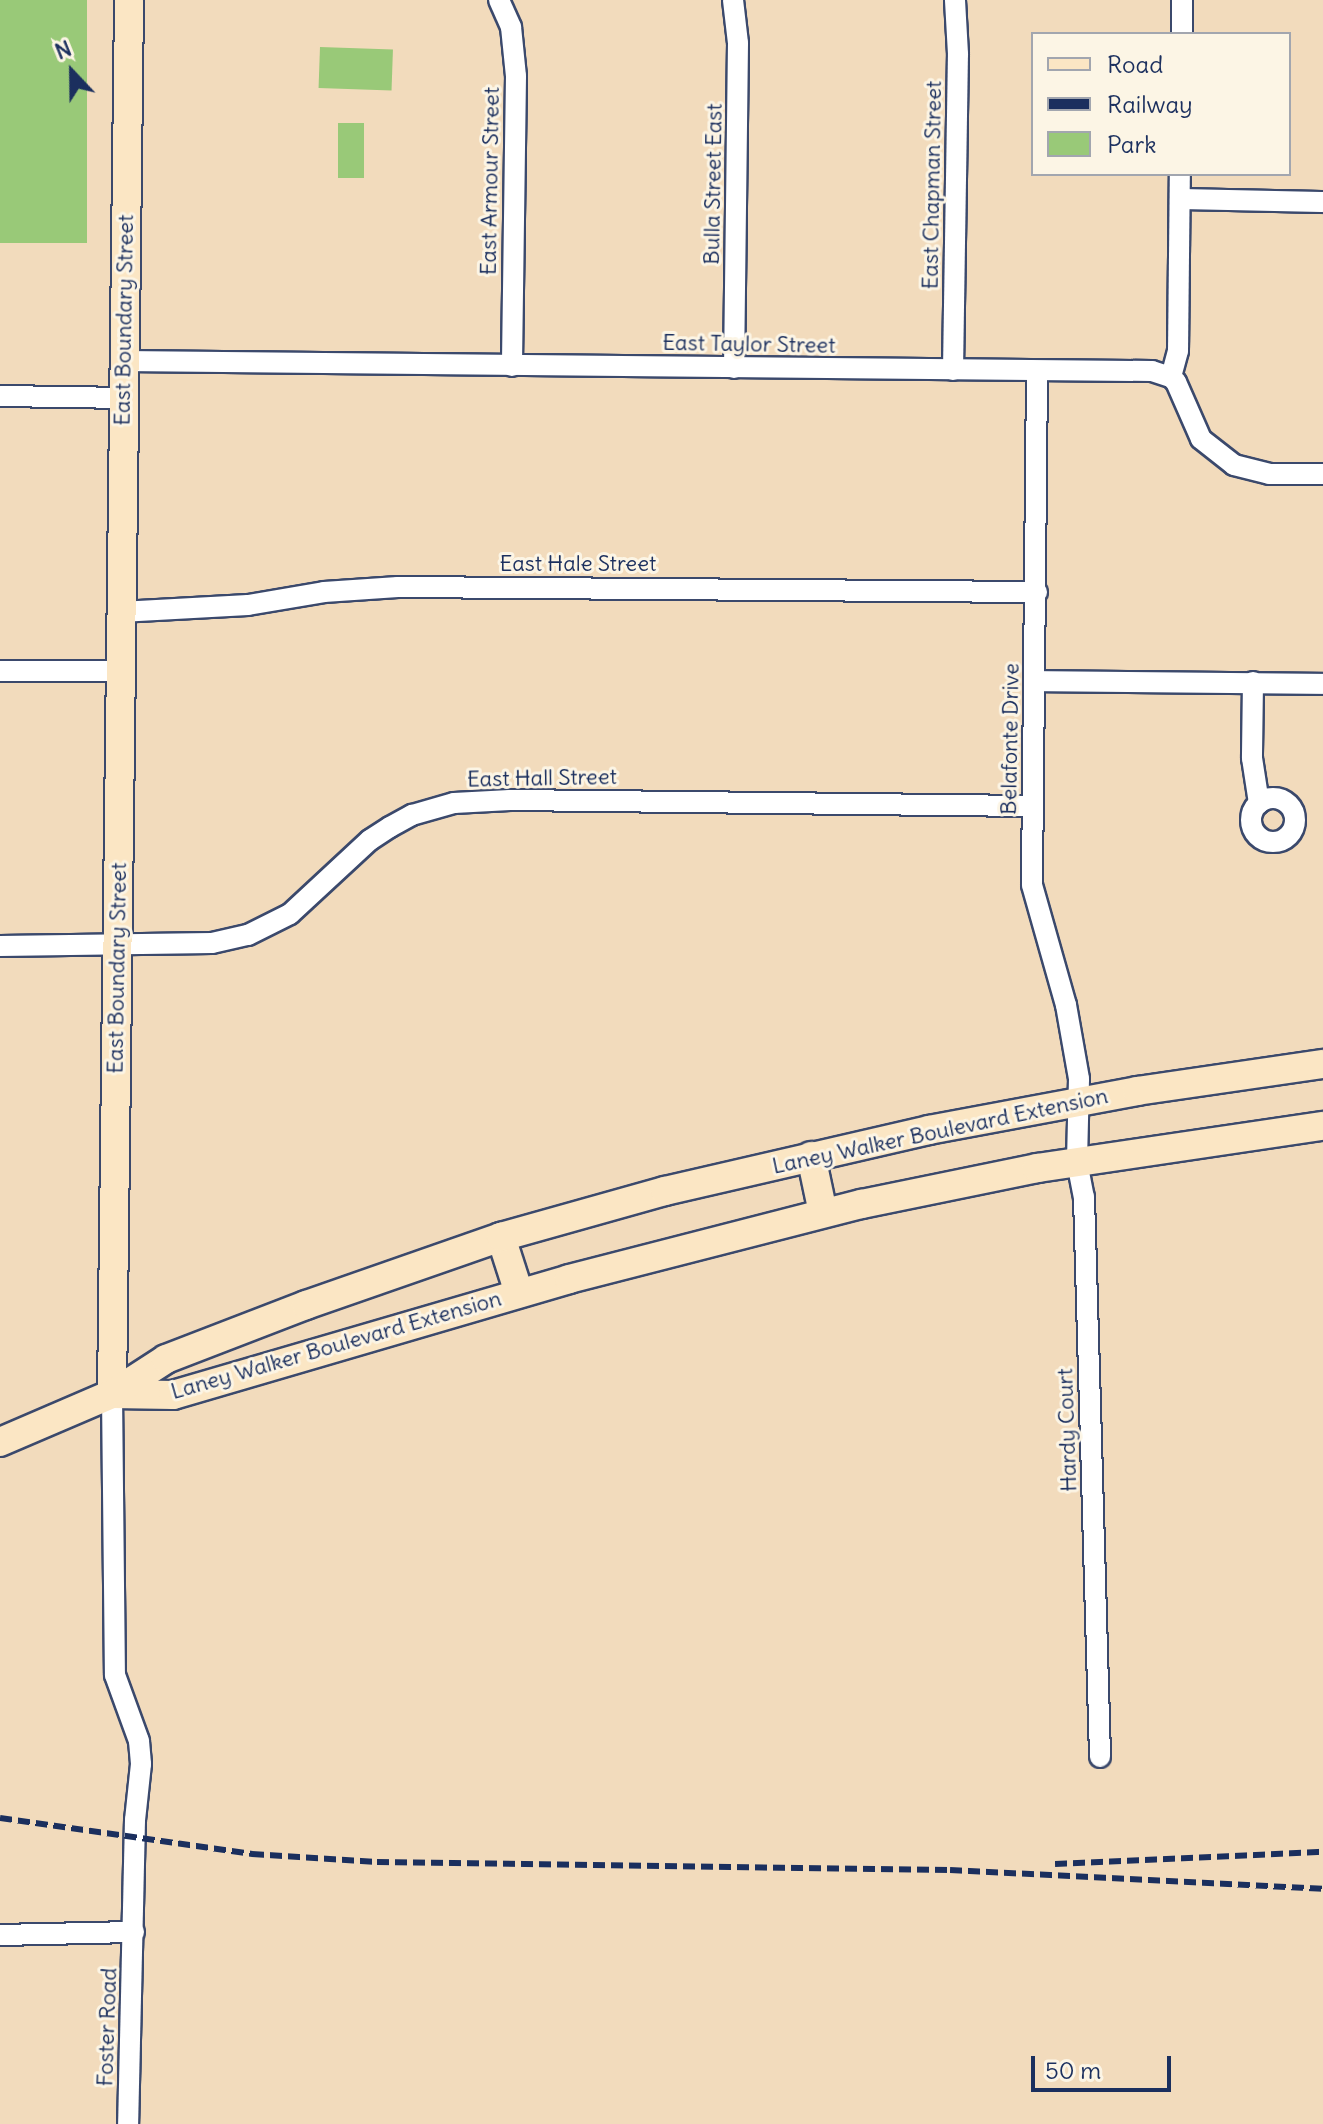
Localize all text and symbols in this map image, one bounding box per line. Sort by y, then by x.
north arrow [32,32,112,112]
legend [1031,32,1291,176]
text: N [51,34,75,66]
text: Road [1107,49,1163,79]
street label: East Chapman Street [917,80,947,290]
street label: East Armour Street [475,87,505,275]
text: Railway [1107,89,1193,119]
street label: Bulla Street East [698,103,728,265]
text: Park [1107,129,1157,159]
street label: East Boundary Street [109,214,139,426]
street label: East Taylor Street [662,329,836,359]
street label: East Hale Street [500,551,656,577]
street label: Belafonte Drive [995,663,1025,815]
street label: East Hall Street [467,763,617,793]
street label: East Boundary Street [102,862,132,1074]
street label: Laney Walker Boulevard Extension [770,1082,1110,1180]
street label: Laney Walker Boulevard Extension [168,1285,504,1405]
street label: Hardy Court [1052,1368,1082,1492]
street label: Foster Road [92,1967,122,2087]
scale bar [1035,2040,1175,2090]
text: 50 m [1045,2055,1101,2085]

